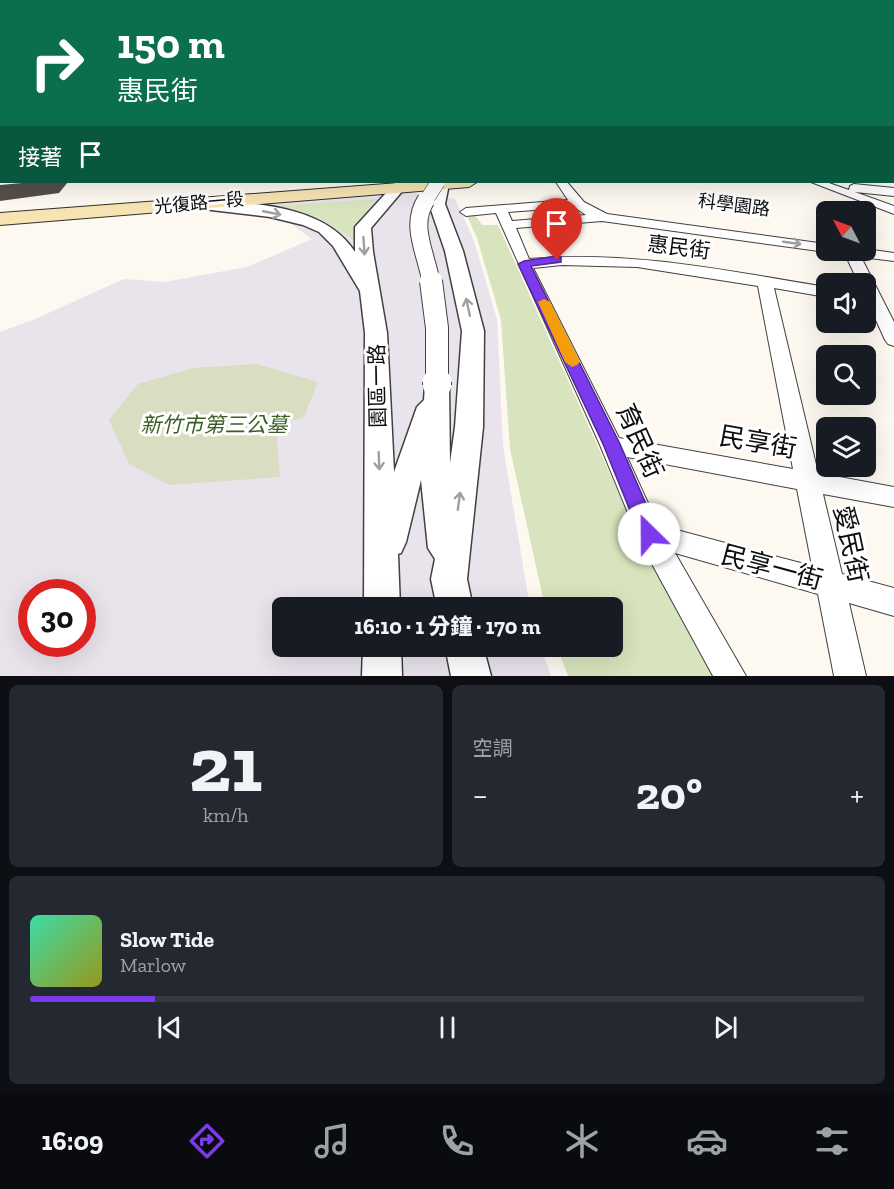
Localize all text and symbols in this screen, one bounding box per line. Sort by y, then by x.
text: 150 m [117,18,225,69]
icon: right [18,24,96,102]
text: 惠民街 [117,75,198,107]
icon: arrive [74,138,107,171]
text: 接著 [18,144,62,171]
street label: 光復路一段 [153,188,245,218]
street label: 科學園路 [697,190,771,220]
pin [531,198,582,260]
north arrow [816,201,876,261]
map controls [816,201,876,477]
icon: arrive [540,207,573,240]
one-way arrow [261,208,281,219]
street label: 惠民街 [646,231,712,263]
one-way arrow [358,235,369,255]
one-way arrow [781,238,801,249]
button: sound [816,273,876,333]
one-way arrow [461,298,473,317]
street label: 園區一路 [364,344,390,428]
button: search [816,345,876,405]
street label: 育民街 [610,399,670,483]
park label: 新竹市第三公墓 [141,412,290,437]
button: layers [816,417,876,477]
street label: 民享街 [717,419,799,465]
one-way arrow [373,450,384,470]
one-way arrow [454,491,465,511]
position arrow [617,502,681,566]
street label: 愛民街 [827,503,875,585]
street label: 民享一街 [718,538,826,596]
speed limit sign: 30 [18,579,96,657]
text: 16:10 · 1 分鐘 · 170 m [354,613,541,640]
text: 21 [189,717,262,811]
text: 空調 [473,736,513,760]
text: 20° [636,767,702,821]
text: − [473,775,488,814]
text: + [850,775,864,814]
text: km/h [203,803,249,827]
text: Slow Tide [120,926,214,953]
text: Marlow [120,953,186,977]
icon: previous [153,1011,186,1044]
icon: pause [431,1011,464,1044]
icon: next [709,1011,742,1044]
icon: directions [186,1120,228,1162]
icon: music [311,1120,353,1162]
icon: phone [436,1120,478,1162]
icon: climate [561,1120,603,1162]
icon: car [686,1120,728,1162]
icon: filters [811,1120,853,1162]
text: 16:09 [41,1125,104,1157]

